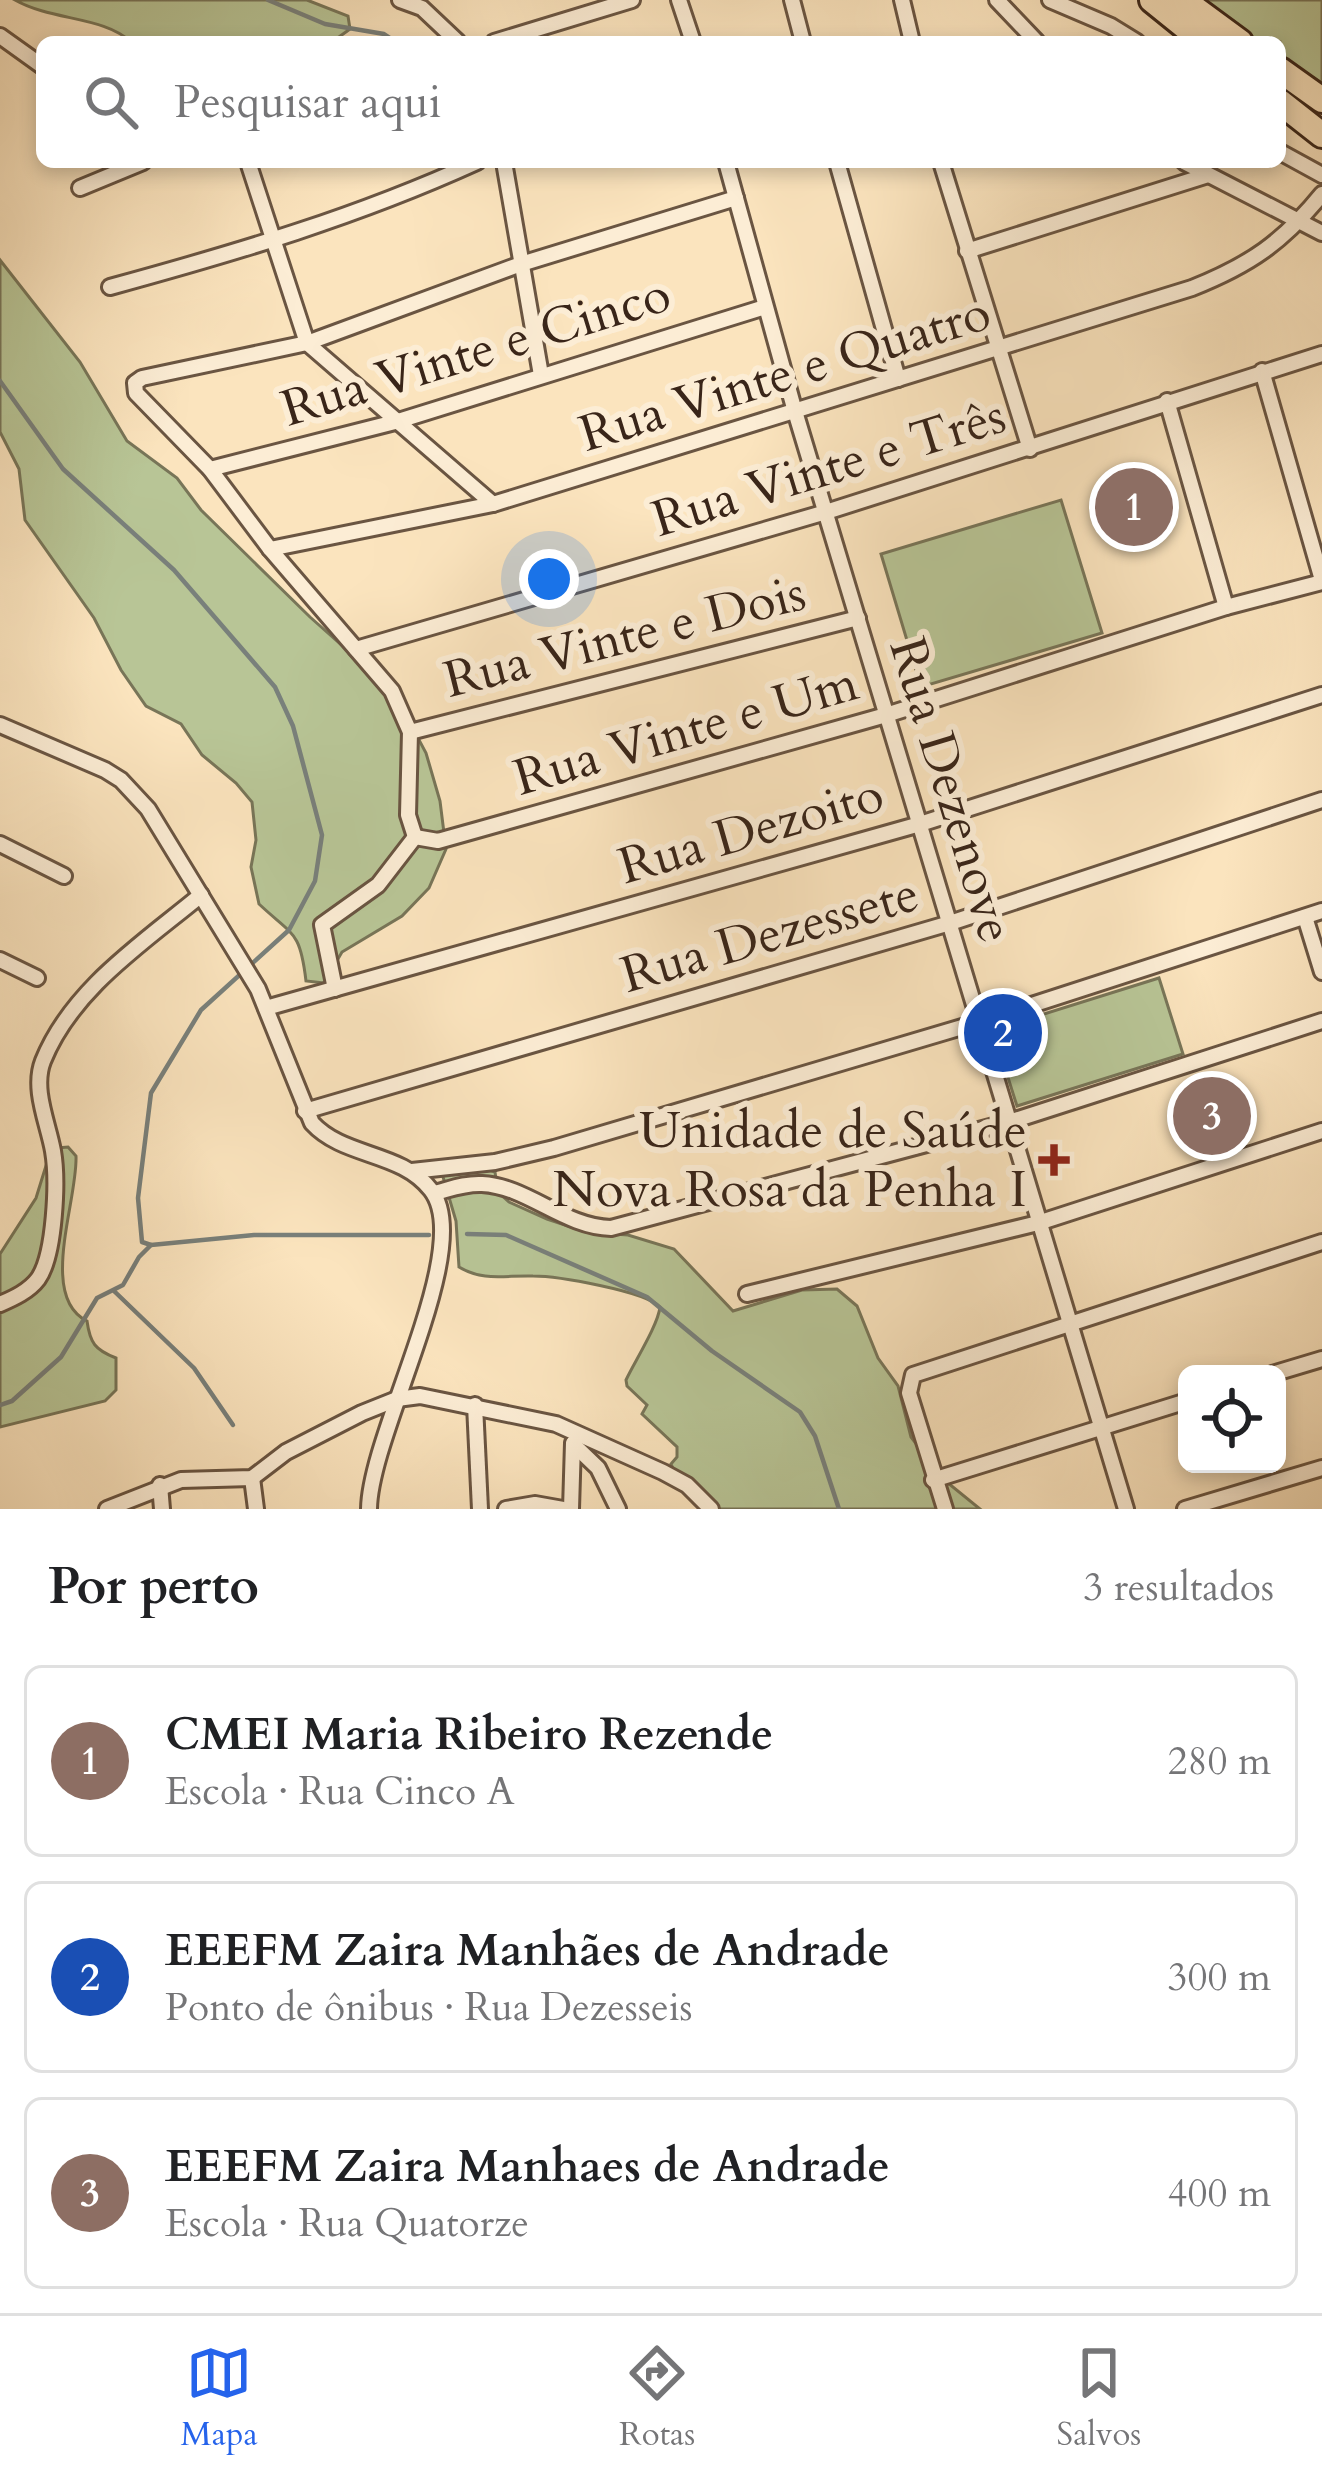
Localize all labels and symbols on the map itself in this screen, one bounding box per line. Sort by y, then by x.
street label: Rua Vinte e Cinco [273,260,679,444]
street label: Rua Vinte e Quatro [571,278,999,470]
street label: Rua Vinte e Três [644,381,1014,555]
pin: 1 [1095,462,1173,552]
your location [519,549,579,609]
street label: Rua Vinte e Dois [437,558,813,716]
street label: Rua Dezenove [871,629,1031,951]
street label: Rua Vinte e Um [506,648,867,813]
street label: Rua Dezoito [611,760,891,902]
street label: Rua Dezessete [613,859,927,1011]
pin: 2 [964,988,1042,1078]
pin: 3 [1173,1071,1251,1161]
place label: Unidade de Saúde Nova Rosa da Penha I [552,1096,1027,1225]
marker: Unidade de Saúde Nova Rosa da Penha I [1038,1144,1070,1176]

